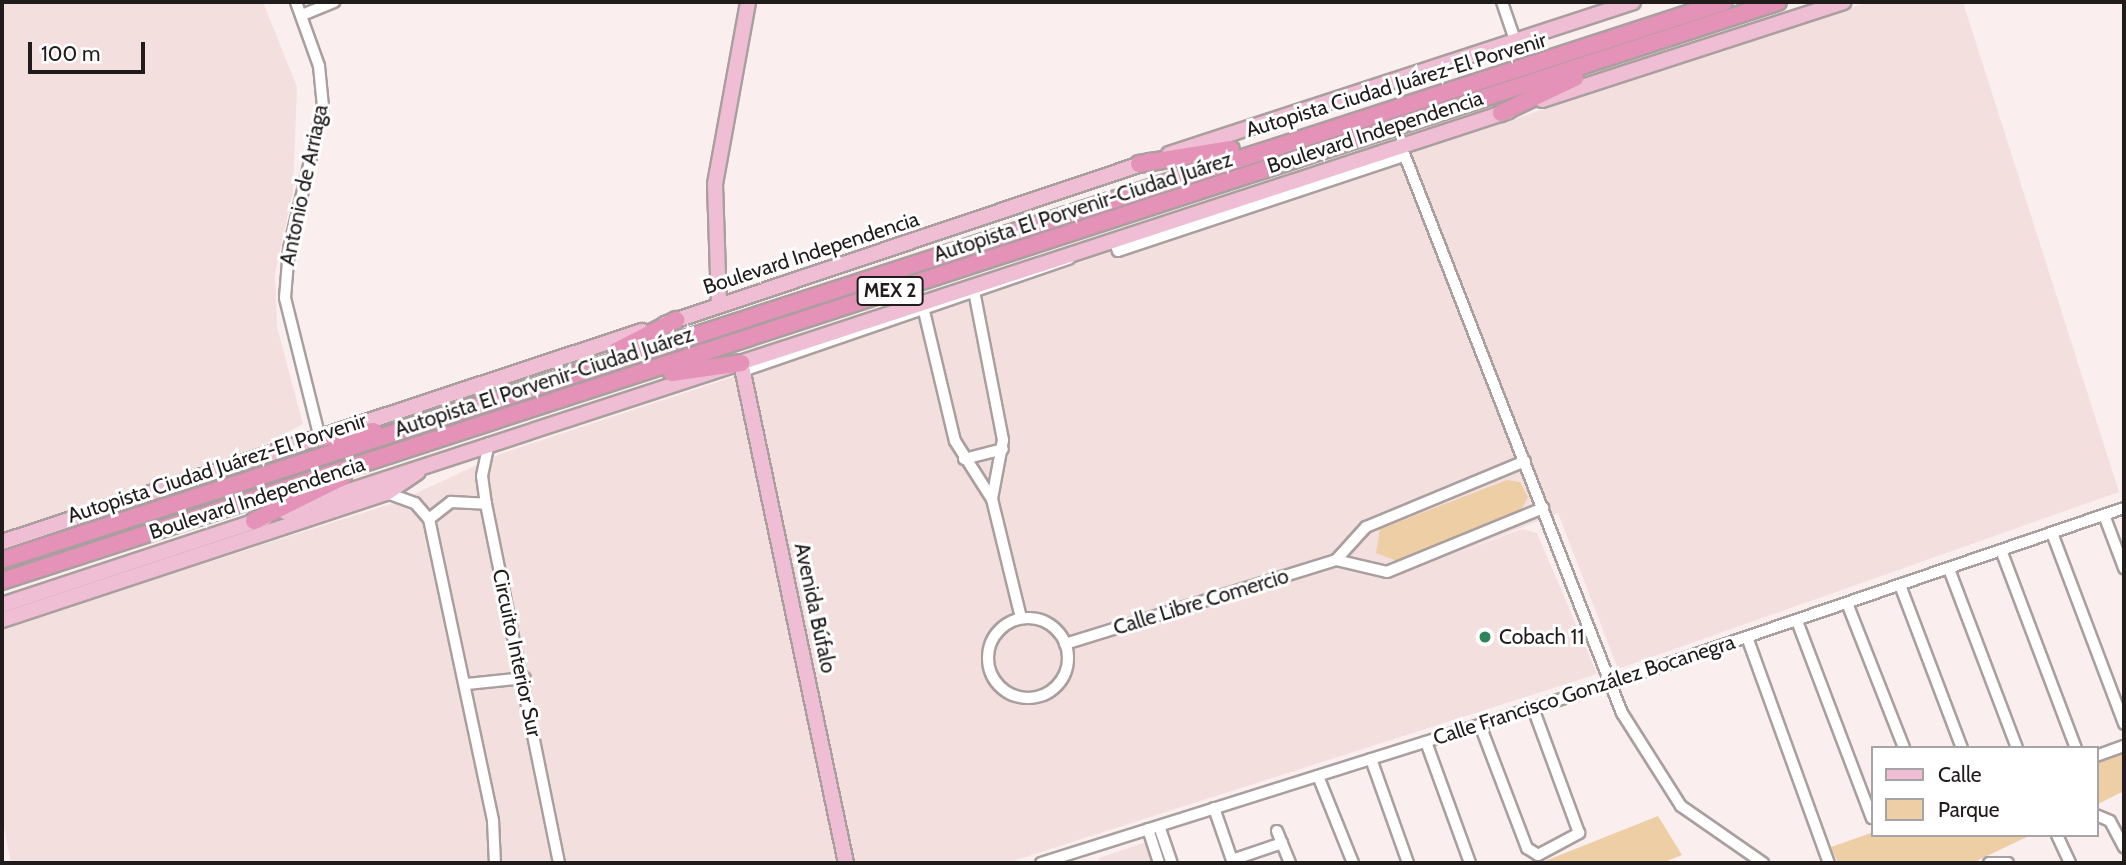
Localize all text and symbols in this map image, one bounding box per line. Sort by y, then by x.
street label: Autopista Ciudad Juárez-El Porvenir [1243,27,1549,143]
scale bar [32,28,149,72]
text: 100 m [41,41,100,66]
street label: Boulevard Independencia [1264,85,1486,179]
street label: Antonio de Arriaga [275,102,333,268]
street label: Autopista El Porvenir-Ciudad Juárez [930,147,1236,267]
street label: Boulevard Independencia [700,206,922,300]
road number: MEX 2 [855,276,925,306]
street label: Autopista El Porvenir-Ciudad Juárez [391,322,697,442]
street label: Autopista Ciudad Juárez-El Porvenir [64,408,370,528]
street label: Boulevard Independencia [146,451,368,545]
street label: Avenida Búfalo [789,541,841,675]
street label: Calle Libre Comercio [1110,563,1292,641]
street label: Circuito Interior Sur [487,567,547,739]
place label: Cobach 11 [1499,624,1584,650]
street label: Calle Francisco González Bocanegra [1430,629,1738,751]
marker: Cobach 11 [1477,629,1493,645]
legend [1870,746,2098,837]
text: Calle [1938,762,1982,787]
text: Parque [1938,797,2000,822]

